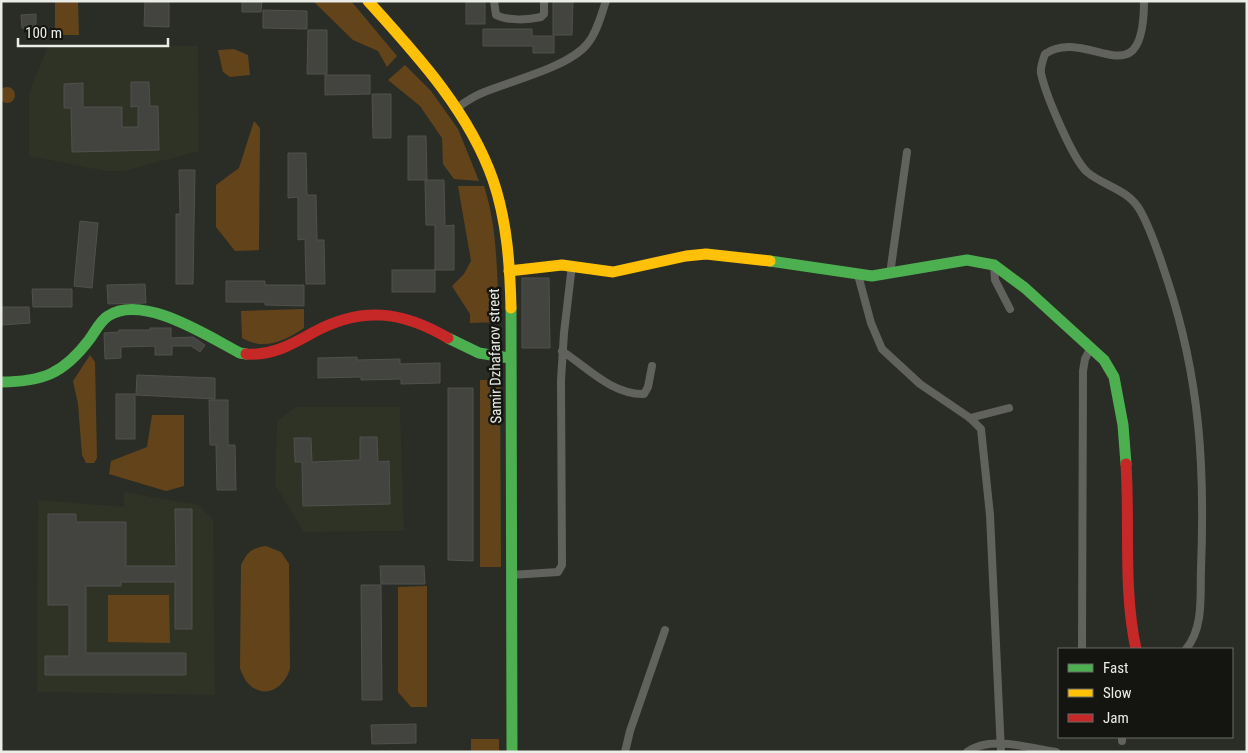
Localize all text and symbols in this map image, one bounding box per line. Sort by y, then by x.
scale bar [18,15,168,47]
text: 100 m [25,24,62,42]
street label: Samir Dzhafarov street [485,288,505,424]
legend [1058,648,1233,738]
text: Fast [1103,659,1128,677]
text: Slow [1103,684,1132,702]
text: Jam [1103,709,1129,727]

